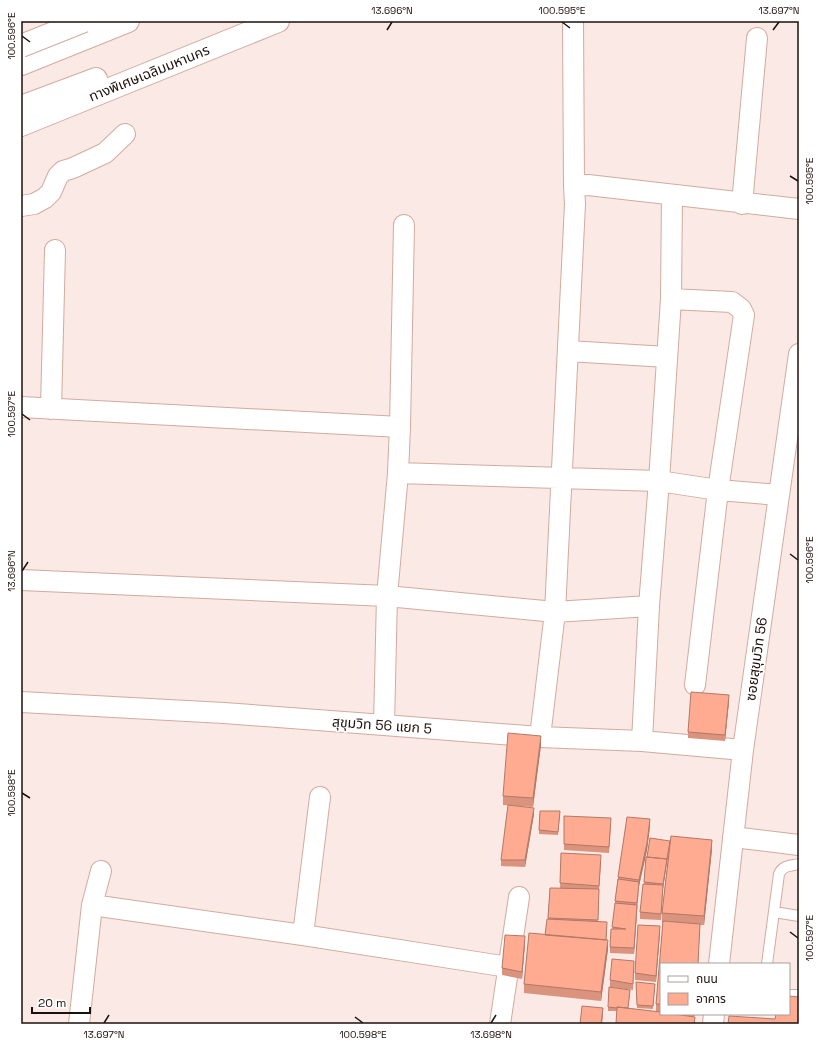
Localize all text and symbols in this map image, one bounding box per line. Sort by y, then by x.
text: 13.696°N [371,4,413,17]
text: 100.595°E [539,4,586,17]
text: 13.697°N [759,4,799,17]
text: 100.596°E [5,12,18,60]
street label: ทางพิเศษเฉลิมมหานคร [86,40,212,105]
text: 100.595°E [803,157,816,204]
text: 100.597°E [5,390,18,437]
text: 100.596°E [803,536,816,584]
text: 13.696°N [5,550,18,592]
street label: ซอยสุขุมวิท 56 [741,616,771,702]
street label: สุขุมวิท 56 แยก 5 [331,713,433,737]
text: 100.598°E [5,769,18,817]
text: 100.597°E [803,914,816,961]
legend [660,963,790,1015]
text: ถนน [696,971,718,987]
scale bar [32,989,90,1015]
text: อาคาร [696,991,726,1007]
text: 20 m [38,995,66,1011]
text: 13.697°N [84,1028,124,1041]
text: 100.598°E [339,1028,387,1041]
text: 13.698°N [470,1028,512,1041]

